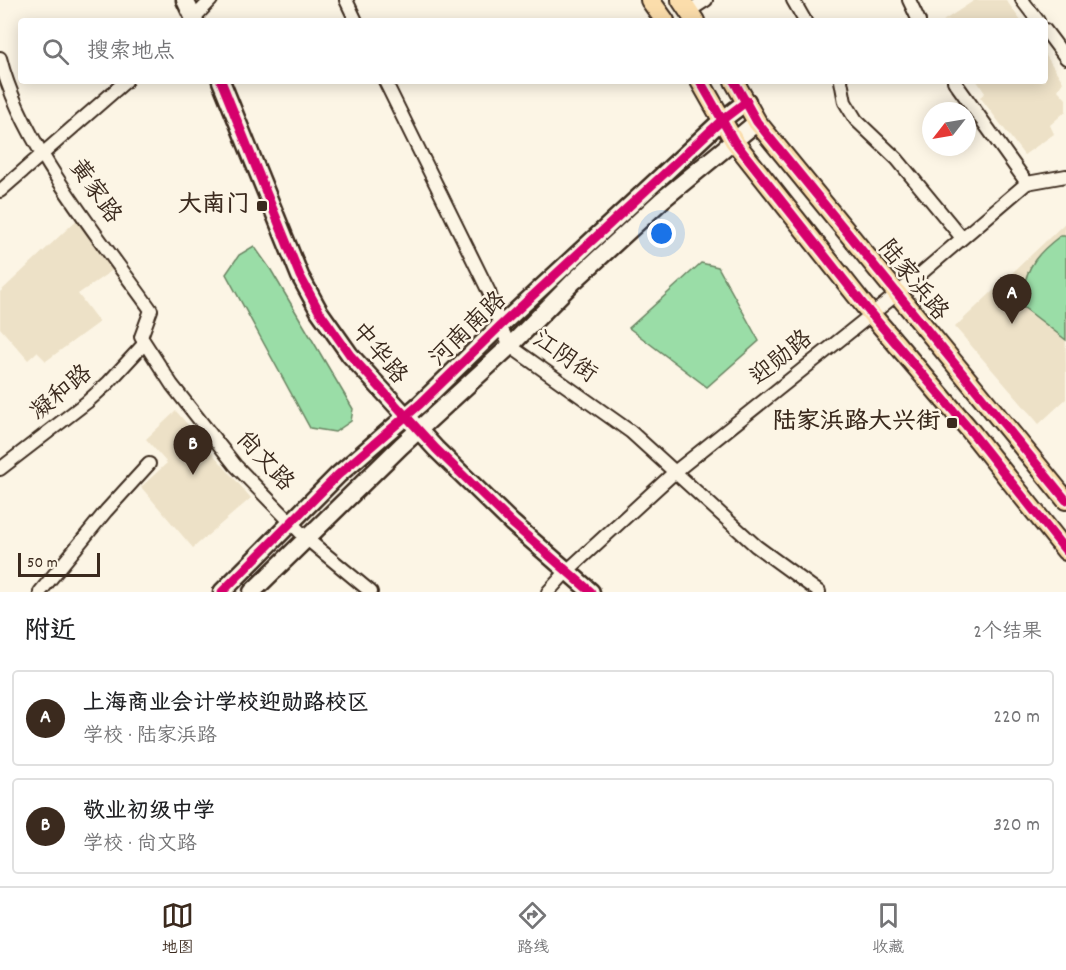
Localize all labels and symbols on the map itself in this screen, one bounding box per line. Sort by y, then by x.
north arrow [922,102,976,156]
street label: 黄家路 [59,153,129,231]
place label: 大南门 [178,189,250,223]
marker: 大南门 [255,199,269,213]
your location [647,219,676,248]
street label: 陆家浜路 [869,233,955,329]
pin: A [992,274,1032,324]
street label: 河南南路 [423,284,515,376]
street label: 中华路 [342,315,414,393]
street label: 江阴街 [525,323,603,393]
street label: 迎勋路 [743,323,821,395]
street label: 凝和路 [23,358,101,430]
place label: 陆家浜路大兴街 [772,406,940,440]
marker: 陆家浜路大兴街 [945,416,959,430]
street label: 尚文路 [227,424,301,500]
pin: B [174,426,212,475]
scale bar [18,550,100,578]

